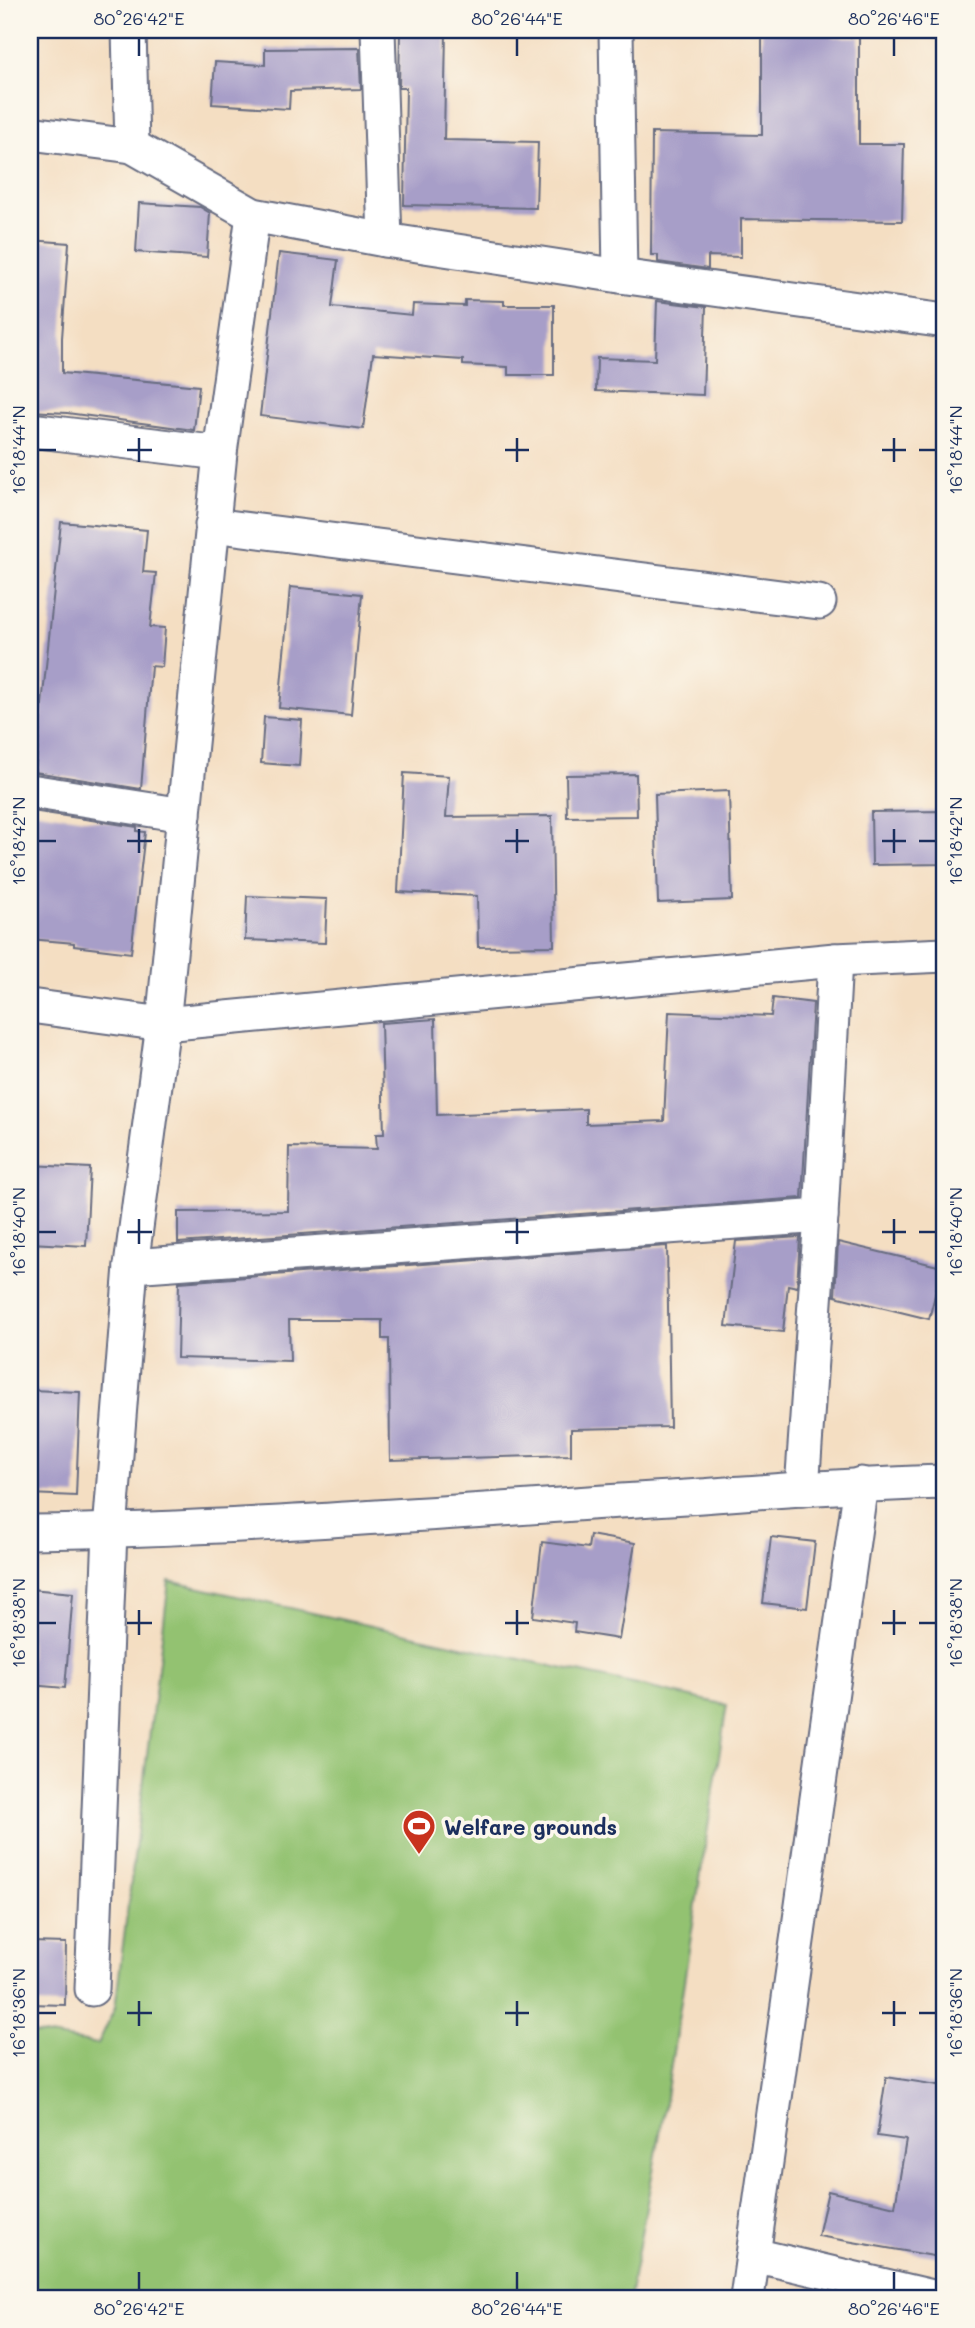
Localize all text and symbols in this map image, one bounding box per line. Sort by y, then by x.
text: 80°26'42"E [93,6,185,30]
text: 80°26'44"E [471,6,563,30]
text: 80°26'46"E [848,6,940,30]
text: 16°18'44"N [6,405,30,495]
text: 16°18'44"N [943,405,967,495]
text: 16°18'42"N [6,797,30,886]
text: 16°18'42"N [943,797,967,886]
text: 16°18'40"N [6,1187,30,1277]
text: 16°18'40"N [943,1187,967,1277]
text: 16°18'38"N [6,1578,30,1668]
text: 16°18'38"N [943,1578,967,1668]
sports icon: Welfare grounds [400,1807,438,1856]
place label: Welfare grounds [444,1813,617,1840]
text: 16°18'36"N [6,1968,30,2058]
text: 16°18'36"N [943,1968,967,2058]
text: 80°26'42"E [93,2296,185,2320]
text: 80°26'44"E [471,2296,563,2320]
text: 80°26'46"E [848,2296,940,2320]

